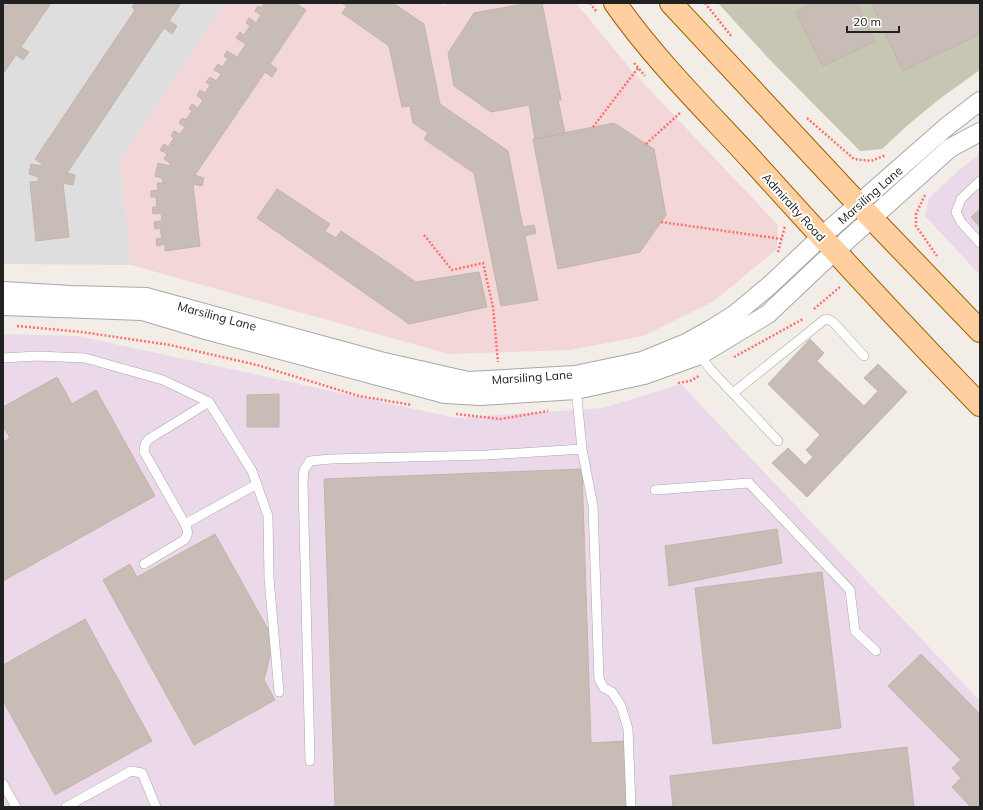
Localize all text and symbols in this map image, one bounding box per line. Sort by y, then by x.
scale bar [847,8,899,34]
text: 20 m [853,14,881,29]
street label: Marsiling Lane [835,163,905,227]
street label: Admiralty Road [759,170,829,244]
street label: Marsiling Lane [176,298,258,334]
street label: Marsiling Lane [491,367,573,387]

